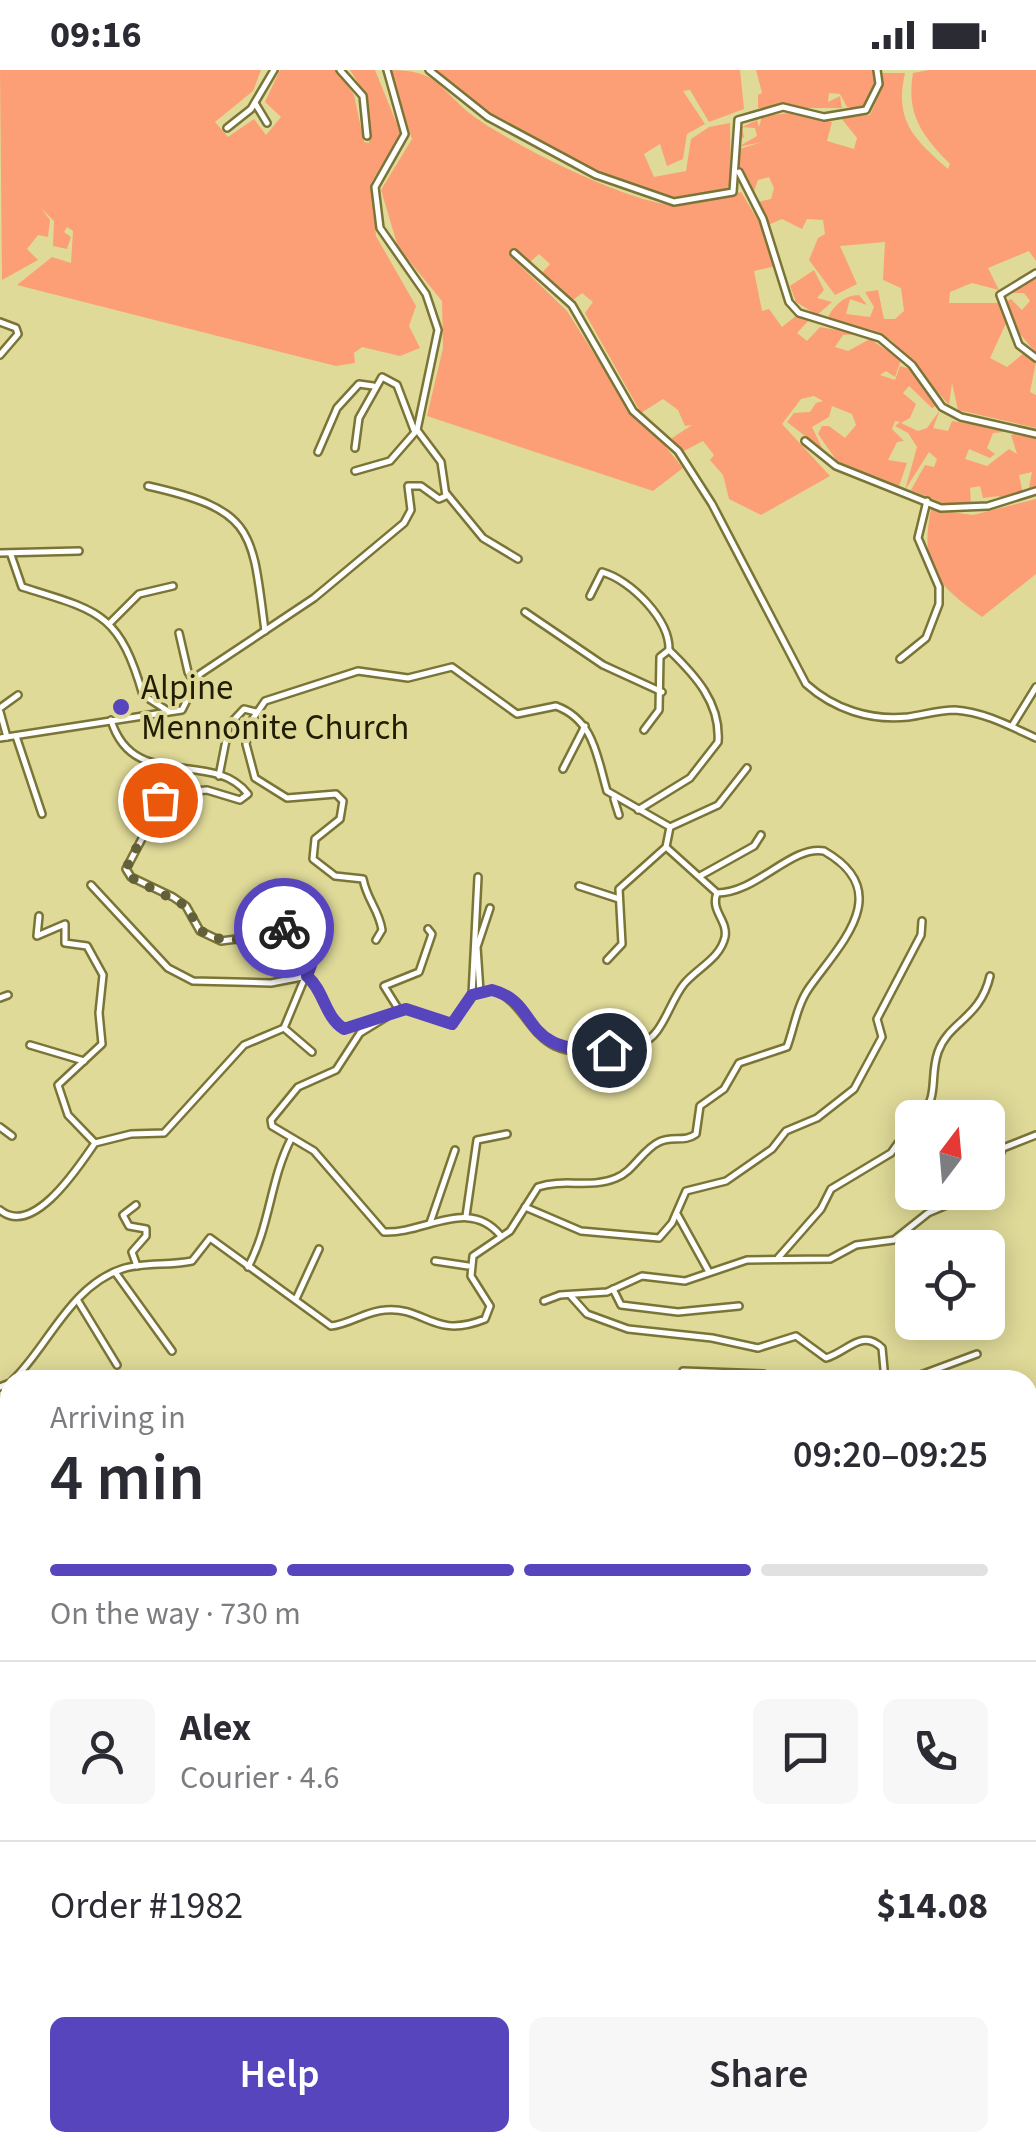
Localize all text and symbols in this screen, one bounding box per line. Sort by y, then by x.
text: 09:16 [50,8,142,62]
place label: Alpine Mennonite Church [141,663,409,753]
marker: Alpine Mennonite Church [110,696,132,718]
pin [118,758,203,843]
icon: bag [133,773,188,828]
courier [234,878,334,978]
icon: bike [257,901,312,956]
pin [567,1008,652,1093]
icon: home [582,1023,637,1078]
north arrow [895,1100,1005,1210]
map controls [895,1100,1005,1340]
button: locate [895,1230,1005,1340]
text: Arriving in [50,1395,186,1441]
text: 09:20–09:25 [793,1428,988,1482]
text: 4 min [50,1432,205,1525]
text: On the way · 730 m [50,1591,301,1637]
button: person [50,1699,155,1804]
button: chat [753,1699,858,1804]
button: phone [883,1699,988,1804]
text: Alex [180,1701,251,1755]
text: Courier · 4.6 [180,1755,340,1801]
text: Order #1982 [50,1879,243,1933]
text: $14.08 [876,1879,988,1933]
button: Help [50,2017,509,2132]
button: Share [529,2017,988,2132]

